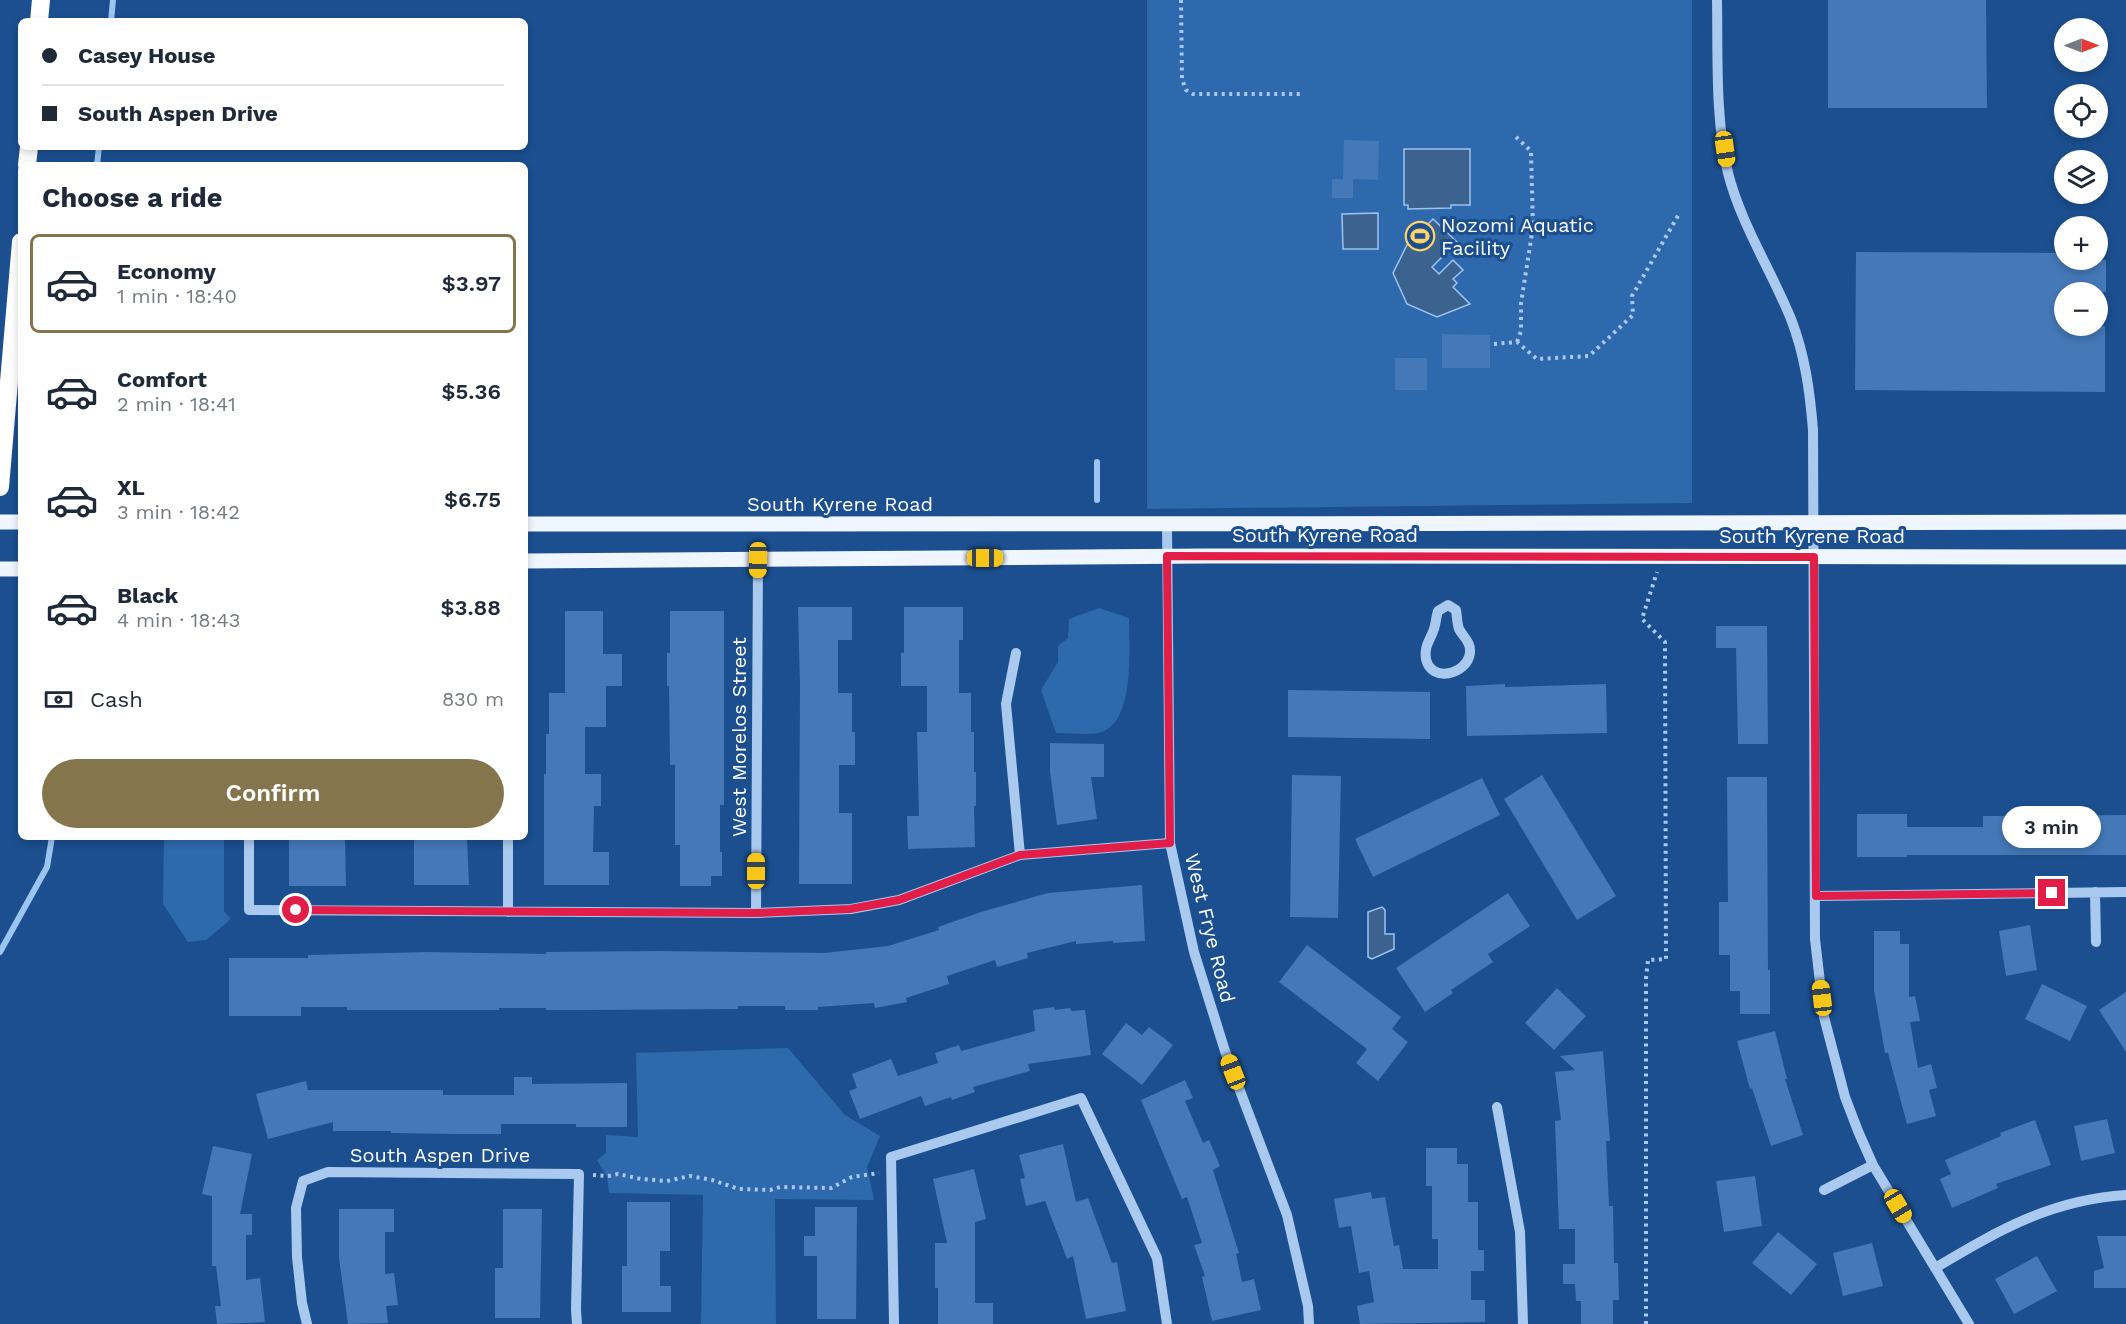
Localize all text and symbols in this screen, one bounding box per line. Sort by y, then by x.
north arrow [2054,18,2108,72]
map controls [2054,18,2108,336]
text: Casey House [78,43,215,68]
button: locate [2054,84,2108,138]
text: South Aspen Drive [78,101,278,126]
car [1714,130,1736,168]
button: layers [2054,150,2108,204]
text: Choose a ride [42,182,222,214]
place label: Nozomi Aquatic Facility [1441,213,1594,260]
button: + [2054,216,2108,270]
sports icon: Nozomi Aquatic Facility [1404,220,1436,252]
icon: car [45,257,99,311]
text: Economy [117,259,216,284]
text: $3.97 [442,271,501,296]
button: − [2054,282,2108,336]
text: 1 min · 18:40 [117,284,237,308]
icon: car [45,365,99,419]
text: Comfort [117,367,207,392]
text: $5.36 [442,379,501,404]
text: 2 min · 18:41 [117,392,236,416]
icon: car [45,473,99,527]
text: XL [117,475,145,500]
text: $6.75 [444,487,501,512]
street label: South Kyrene Road [747,492,933,516]
text: 3 min · 18:42 [117,500,240,524]
street label: South Kyrene Road [1232,523,1418,547]
street label: South Kyrene Road [1719,524,1905,548]
car [749,542,767,578]
car [967,549,1003,567]
icon: car [45,581,99,635]
text: Black [117,583,178,608]
text: $3.88 [440,595,501,620]
text: 4 min · 18:43 [117,608,240,632]
street label: West Morelos Street [727,636,751,837]
icon: cash [42,683,75,716]
text: Cash [90,687,143,712]
text: 830 m [442,687,504,711]
button: Confirm [42,759,504,828]
callout: 3 min [2002,806,2102,848]
text: 3 min [2024,815,2079,839]
street label: West Frye Road [1180,851,1240,1005]
car [747,853,765,889]
route end [2038,879,2065,906]
route start [282,896,309,923]
car [1811,979,1833,1017]
car [1218,1052,1248,1092]
street label: South Aspen Drive [350,1143,530,1167]
car [1881,1186,1915,1226]

